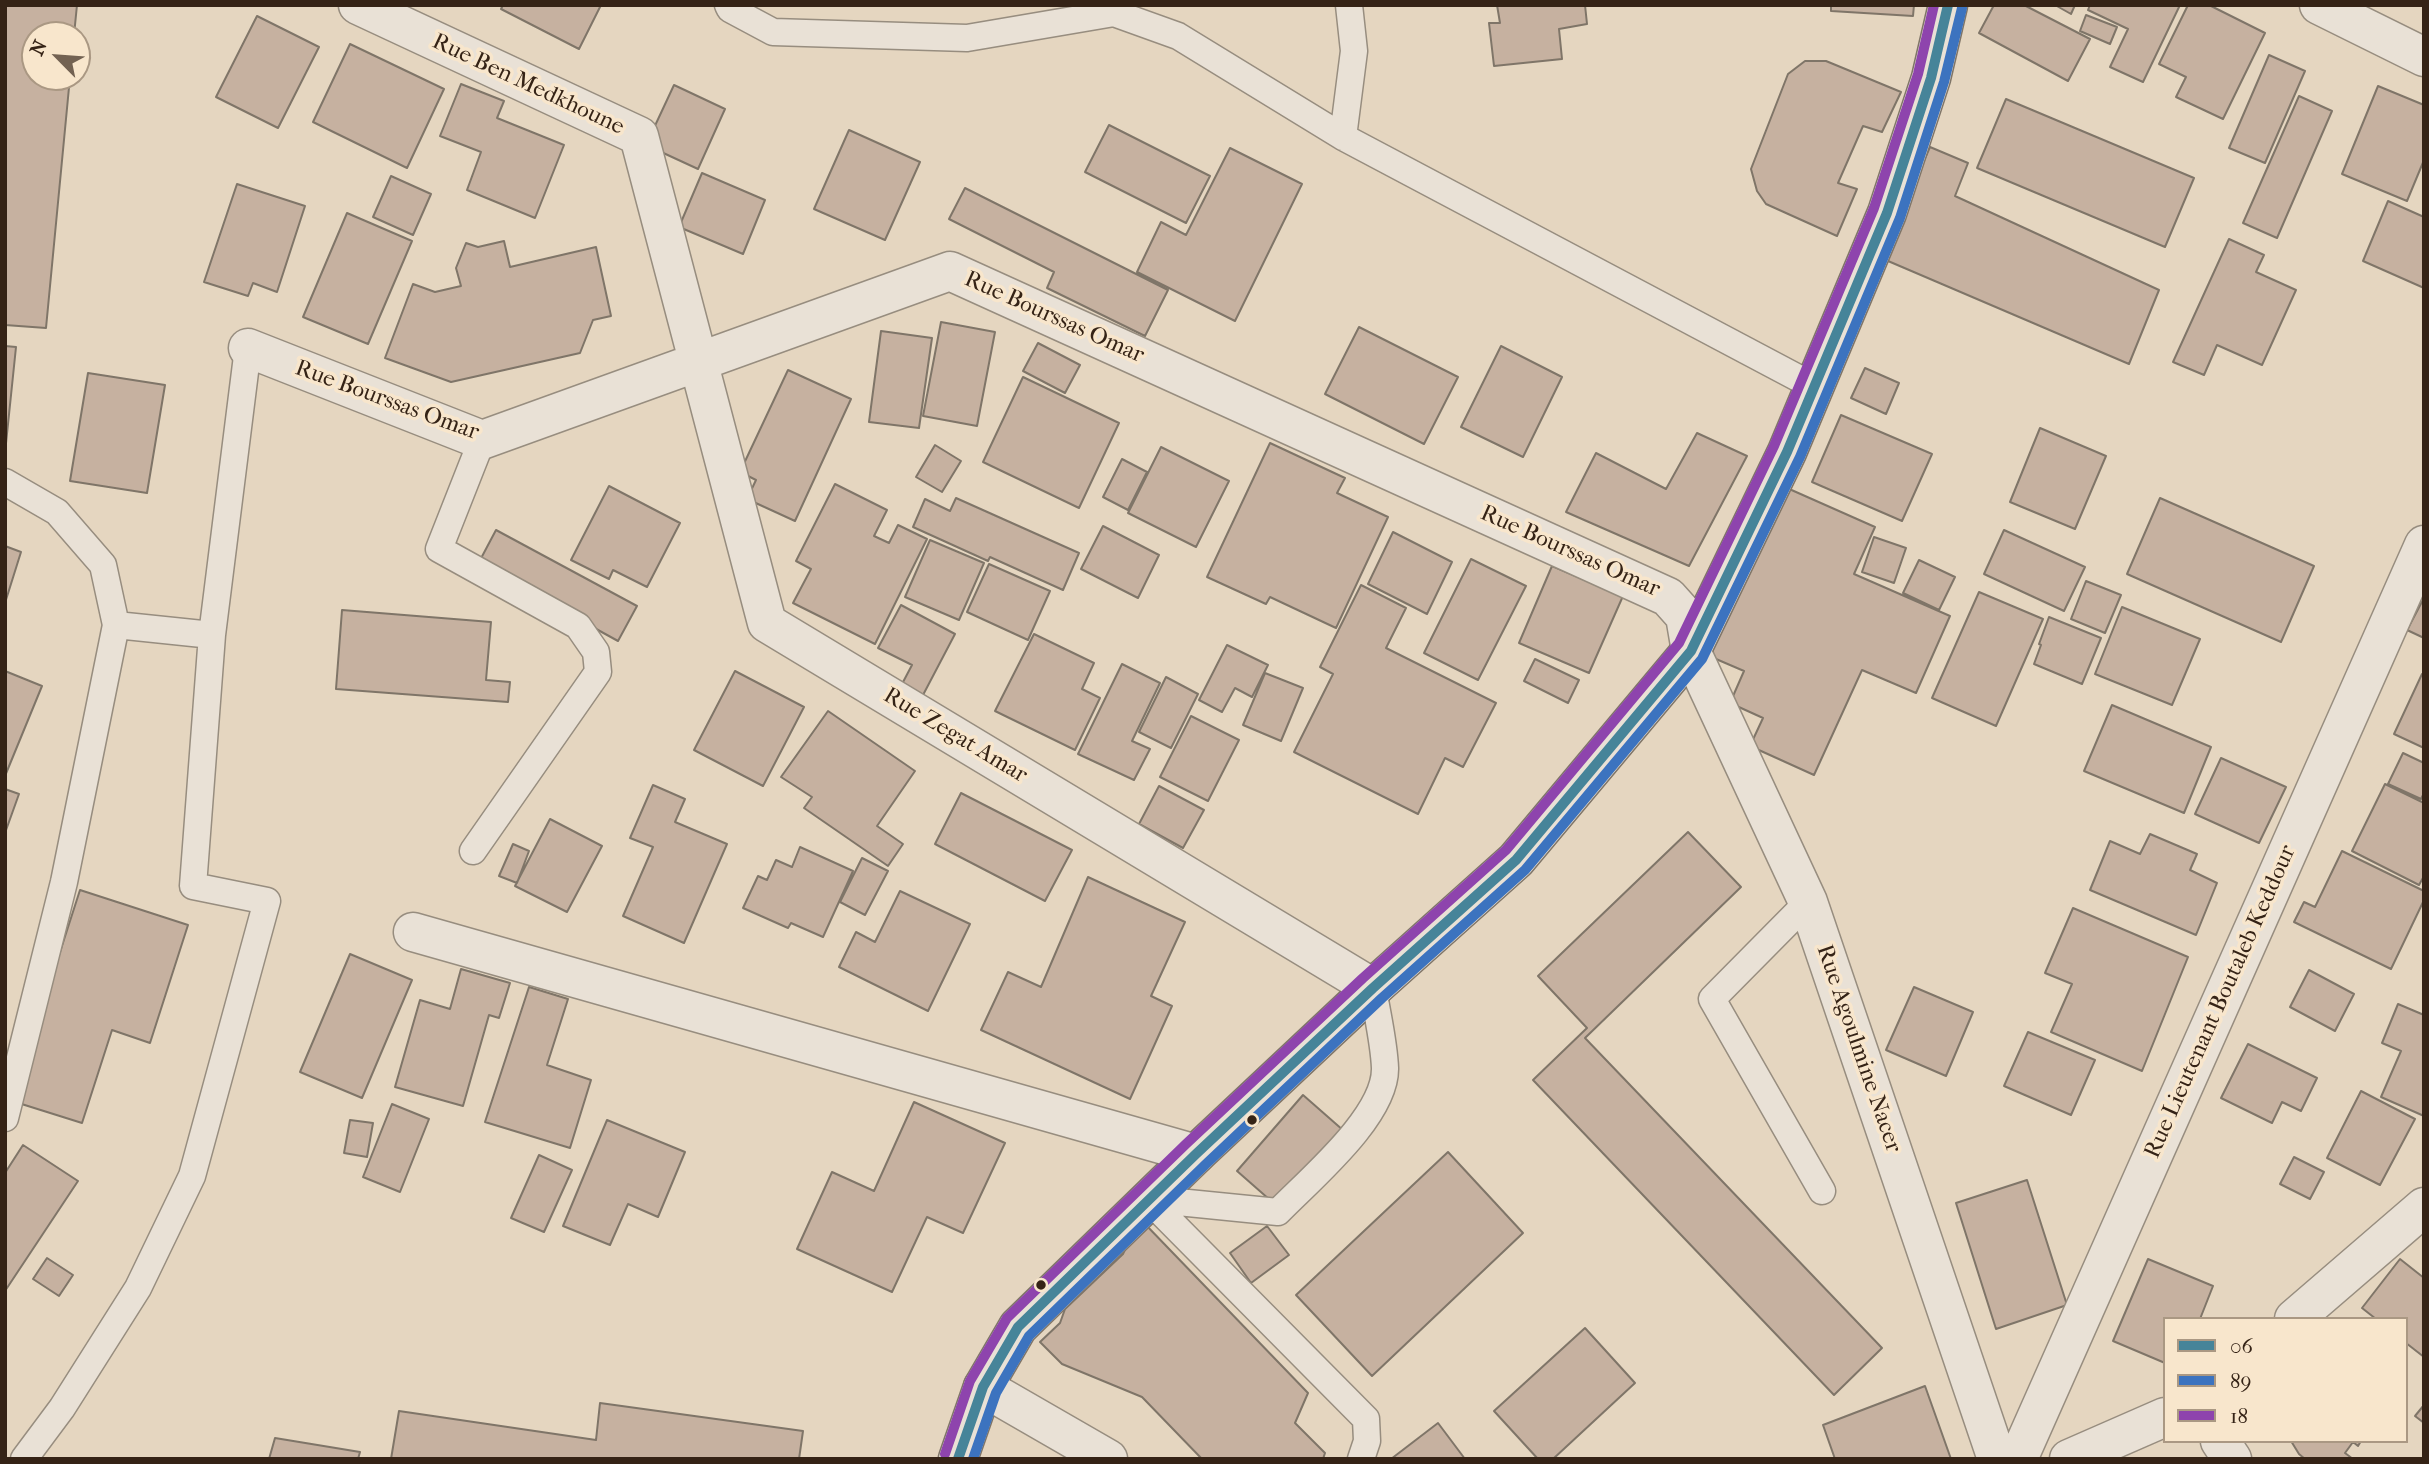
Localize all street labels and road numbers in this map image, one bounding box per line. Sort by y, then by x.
street label: Rue Ben Medkhoune [428,28,628,142]
street label: Rue Bourssas Omar [960,266,1148,370]
street label: Rue Bourssas Omar [291,355,483,447]
street label: Rue Bourssas Omar [1476,500,1664,604]
street label: Rue Zegat Amar [878,682,1032,790]
street label: Rue Lieutenant Boutaleb Keddour [2139,841,2303,1163]
street label: Rue Agoulmine Nacer [1809,942,1907,1156]

